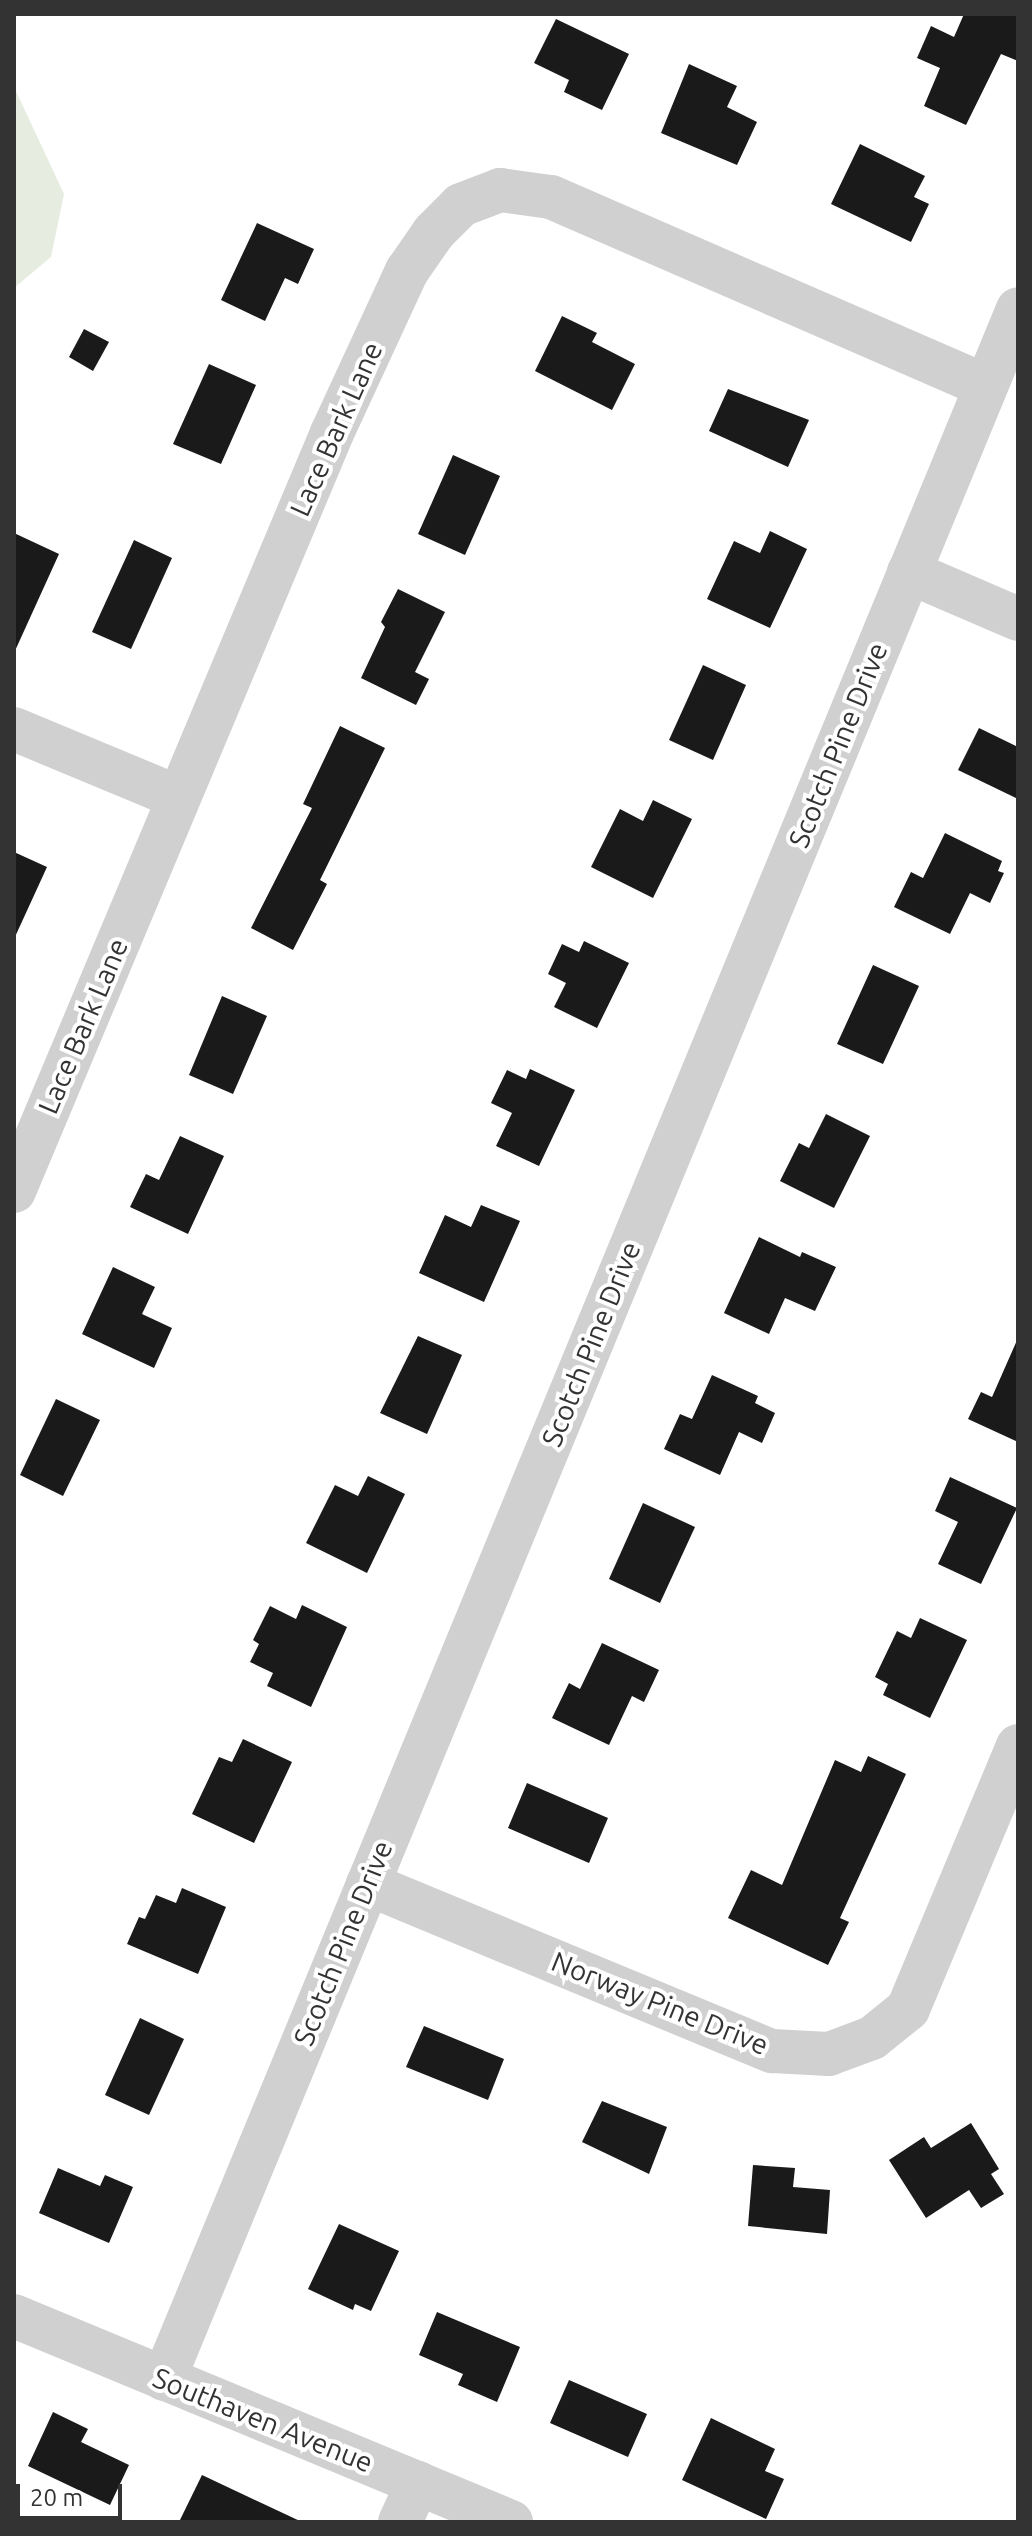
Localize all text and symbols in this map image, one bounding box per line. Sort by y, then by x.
street label: Lace Bark Lane [283,337,389,521]
street label: Scotch Pine Drive [782,638,894,852]
street label: Lace Bark Lane [31,933,135,1119]
street label: Scotch Pine Drive [535,1237,647,1451]
street label: Scotch Pine Drive [287,1836,399,2050]
street label: Norway Pine Drive [547,1944,773,2062]
street label: Southaven Avenue [148,2361,378,2479]
scale bar [20,2468,126,2518]
text: 20 m [30,2484,83,2511]

